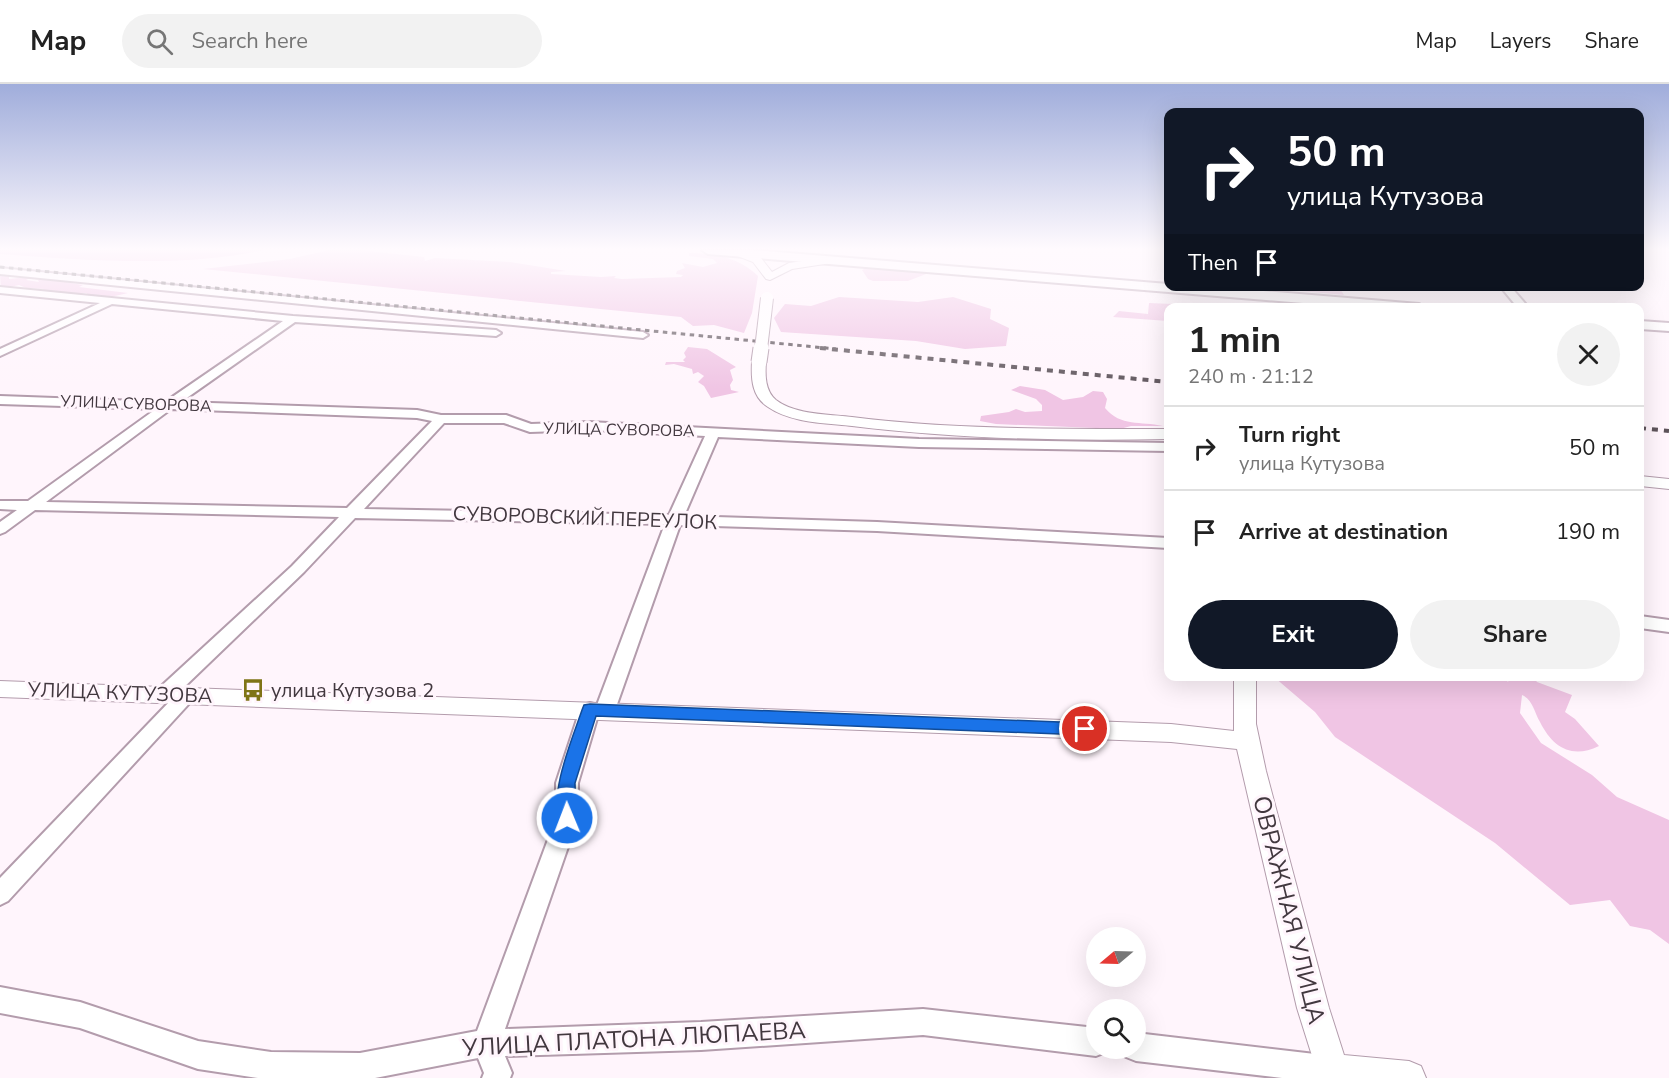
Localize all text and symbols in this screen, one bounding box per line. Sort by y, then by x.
search box [122,14,542,68]
text: Map [30,22,86,60]
icon: search [143,25,176,58]
text: Search here [191,26,308,56]
text: Map [1415,27,1457,55]
text: Layers [1490,27,1551,55]
text: Share [1584,27,1639,55]
text: 50 m [1287,124,1386,181]
icon: right [1188,132,1266,210]
text: улица Кутузова [1287,178,1484,215]
icon: arrive [1250,246,1283,279]
text: Then [1188,248,1238,278]
text: 1 min [1188,316,1281,365]
button: close [1557,323,1620,386]
text: 240 m · 21:12 [1188,363,1314,390]
street label: УЛИЦА СУВОРОВА [59,390,212,418]
street label: УЛИЦА СУВОРОВА [542,418,695,442]
text: Turn right [1239,420,1340,450]
icon: right [1188,432,1221,465]
text: 50 m [1569,433,1620,463]
text: улица Кутузова [1239,450,1385,477]
street label: СУВОРОВСКИЙ ПЕРЕУЛОК [452,500,718,536]
icon: arrive [1188,516,1221,549]
text: Arrive at destination [1239,517,1448,547]
text: 190 m [1556,517,1620,547]
button: Exit [1188,600,1398,669]
button: Share [1410,600,1620,669]
street label: УЛИЦА КУТУЗОВА [26,676,213,710]
bus stop icon: улица Кутузова 2 [240,677,266,703]
place label: улица Кутузова 2 [271,677,434,704]
pin [1059,703,1110,754]
icon: arrive [1068,712,1101,745]
position arrow [535,786,599,850]
street label: ОВРАЖНАЯ УЛИЦА [1245,792,1333,1028]
north arrow [1086,927,1146,987]
map controls [1086,927,1146,1059]
button: search [1086,999,1146,1059]
street label: УЛИЦА ПЛАТОНА ЛЮПАЕВА [460,1014,807,1064]

